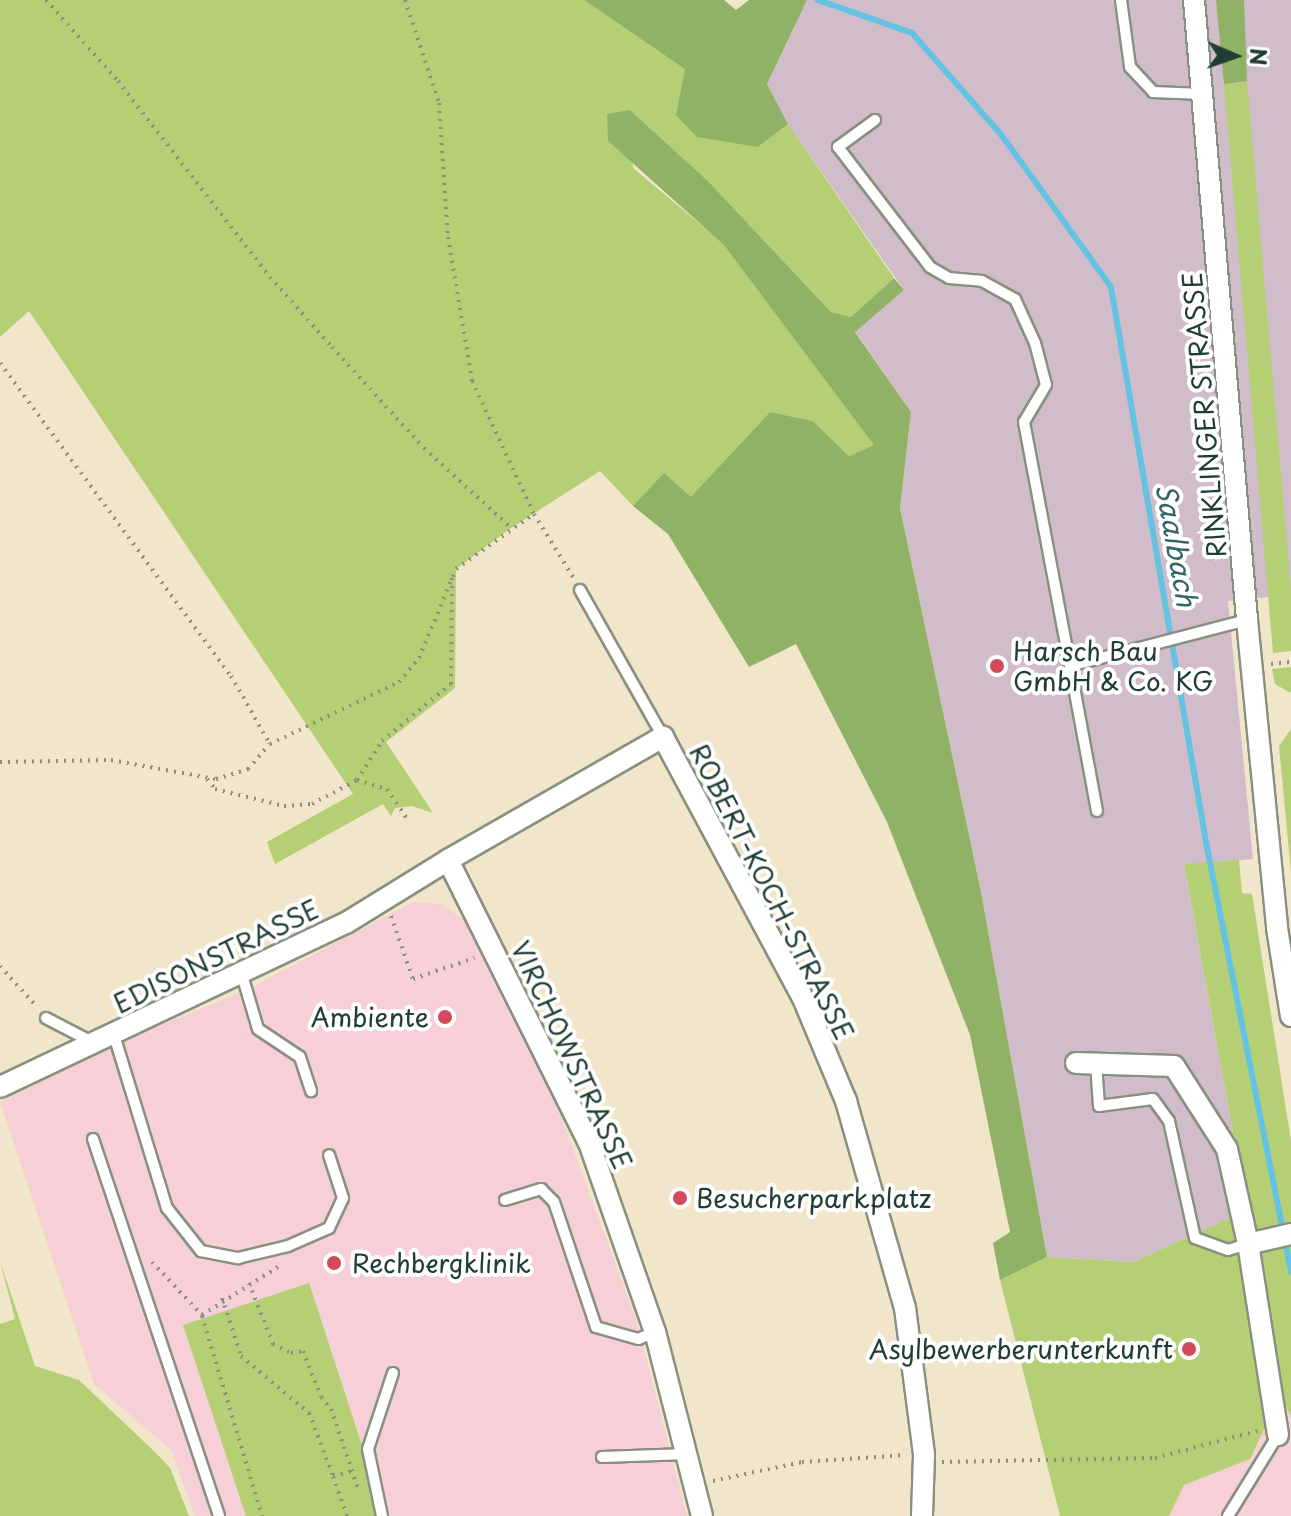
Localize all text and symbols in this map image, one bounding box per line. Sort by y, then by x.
north arrow [1195,16,1275,96]
text: N [1243,48,1276,66]
street label: RINKLINGER STRASSE [1176,268,1232,562]
water label: Saalbach [1150,481,1204,609]
place label: Harsch Bau GmbH & Co. KG [1013,635,1216,696]
marker: Harsch Bau GmbH & Co. KG [988,657,1006,675]
street label: ROBERT-KOCH-STRASSE [684,739,860,1045]
street label: EDISONSTRASSE [108,893,324,1019]
street label: VIRCHOWSTRASSE [505,936,639,1174]
place label: Ambiente [311,1001,429,1033]
marker: Ambiente [436,1008,454,1026]
place label: Besucherparkplatz [696,1182,931,1214]
marker: Besucherparkplatz [671,1189,689,1207]
place label: Rechbergklinik [352,1247,531,1279]
marker: Rechbergklinik [323,1252,345,1274]
place label: Asylbewerberunterkunft [869,1333,1173,1365]
marker: Asylbewerberunterkunft [1180,1340,1198,1358]

